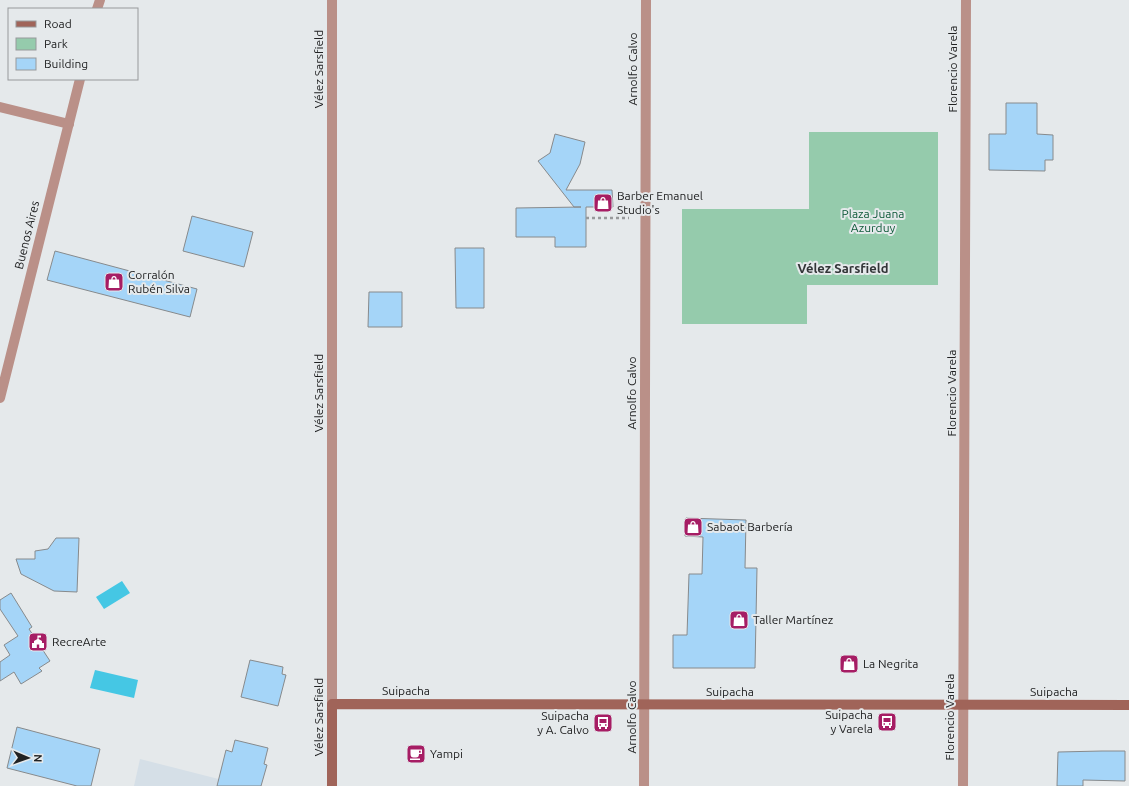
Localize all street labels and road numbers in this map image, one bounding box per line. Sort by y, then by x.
street label: Florencio Varela [946,26,959,112]
street label: Vélez Sarsfield [312,30,325,108]
street label: Arnolfo Calvo [626,32,639,106]
street label: Buenos Aires [12,199,41,270]
street label: Florencio Varela [945,350,958,436]
street label: Vélez Sarsfield [312,354,325,432]
street label: Arnolfo Calvo [625,356,638,430]
street label: Florencio Varela [943,674,956,760]
street label: Vélez Sarsfield [312,678,325,756]
street label: Arnolfo Calvo [625,680,638,754]
street label: Suipacha [382,684,430,697]
street label: Suipacha [706,685,754,698]
street label: Suipacha [1030,685,1078,698]

